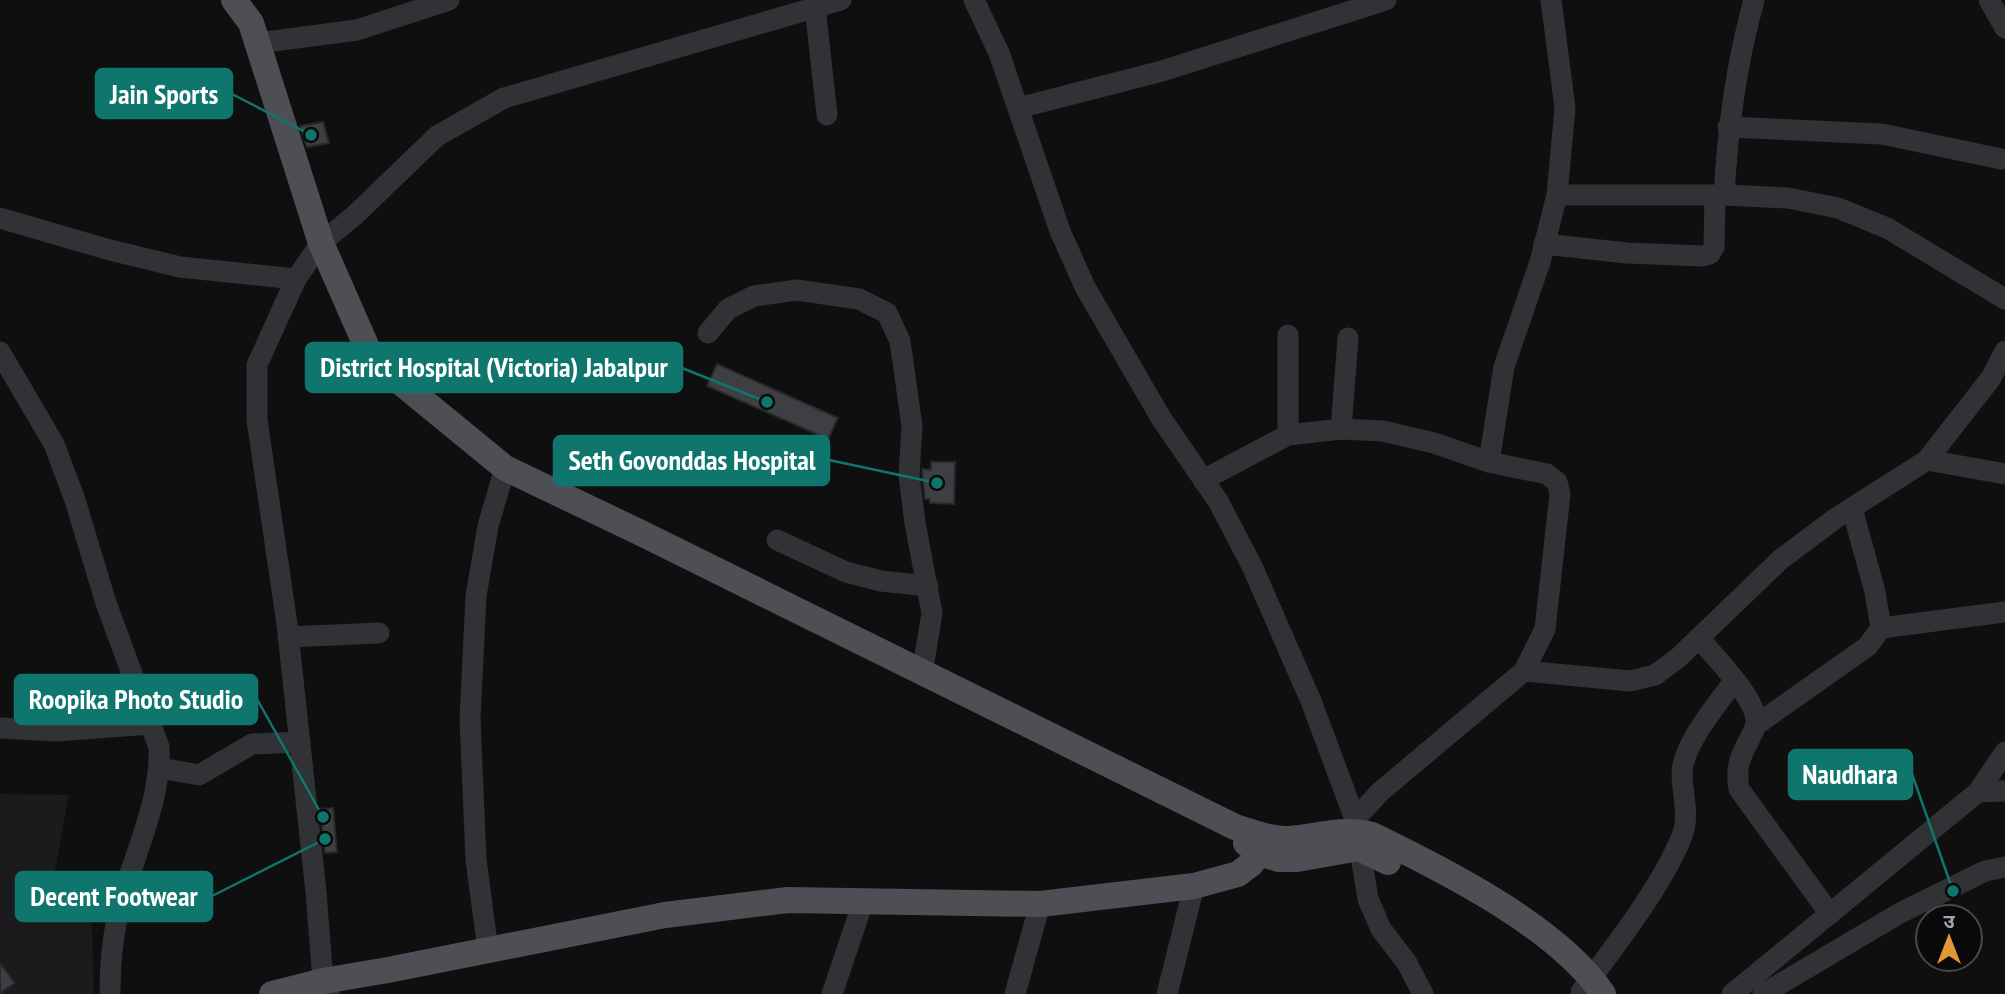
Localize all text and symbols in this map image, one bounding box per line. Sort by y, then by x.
callout: Jain Sports [96,69,232,118]
text: Jain Sports [109,75,218,112]
callout: District Hospital (Victoria) Jabalpur [306,343,682,392]
text: District Hospital (Victoria) Jabalpur [320,348,669,385]
callout: Seth Govonddas Hospital [554,436,829,485]
text: Seth Govonddas Hospital [568,441,816,478]
callout: Roopika Photo Studio [15,675,257,724]
text: Roopika Photo Studio [29,680,243,717]
callout: Naudhara [1789,750,1912,799]
text: Naudhara [1802,755,1898,792]
callout: Decent Footwear [16,872,212,921]
text: Decent Footwear [30,877,199,914]
north arrow [1914,903,1984,973]
text: उ [1943,909,1955,933]

